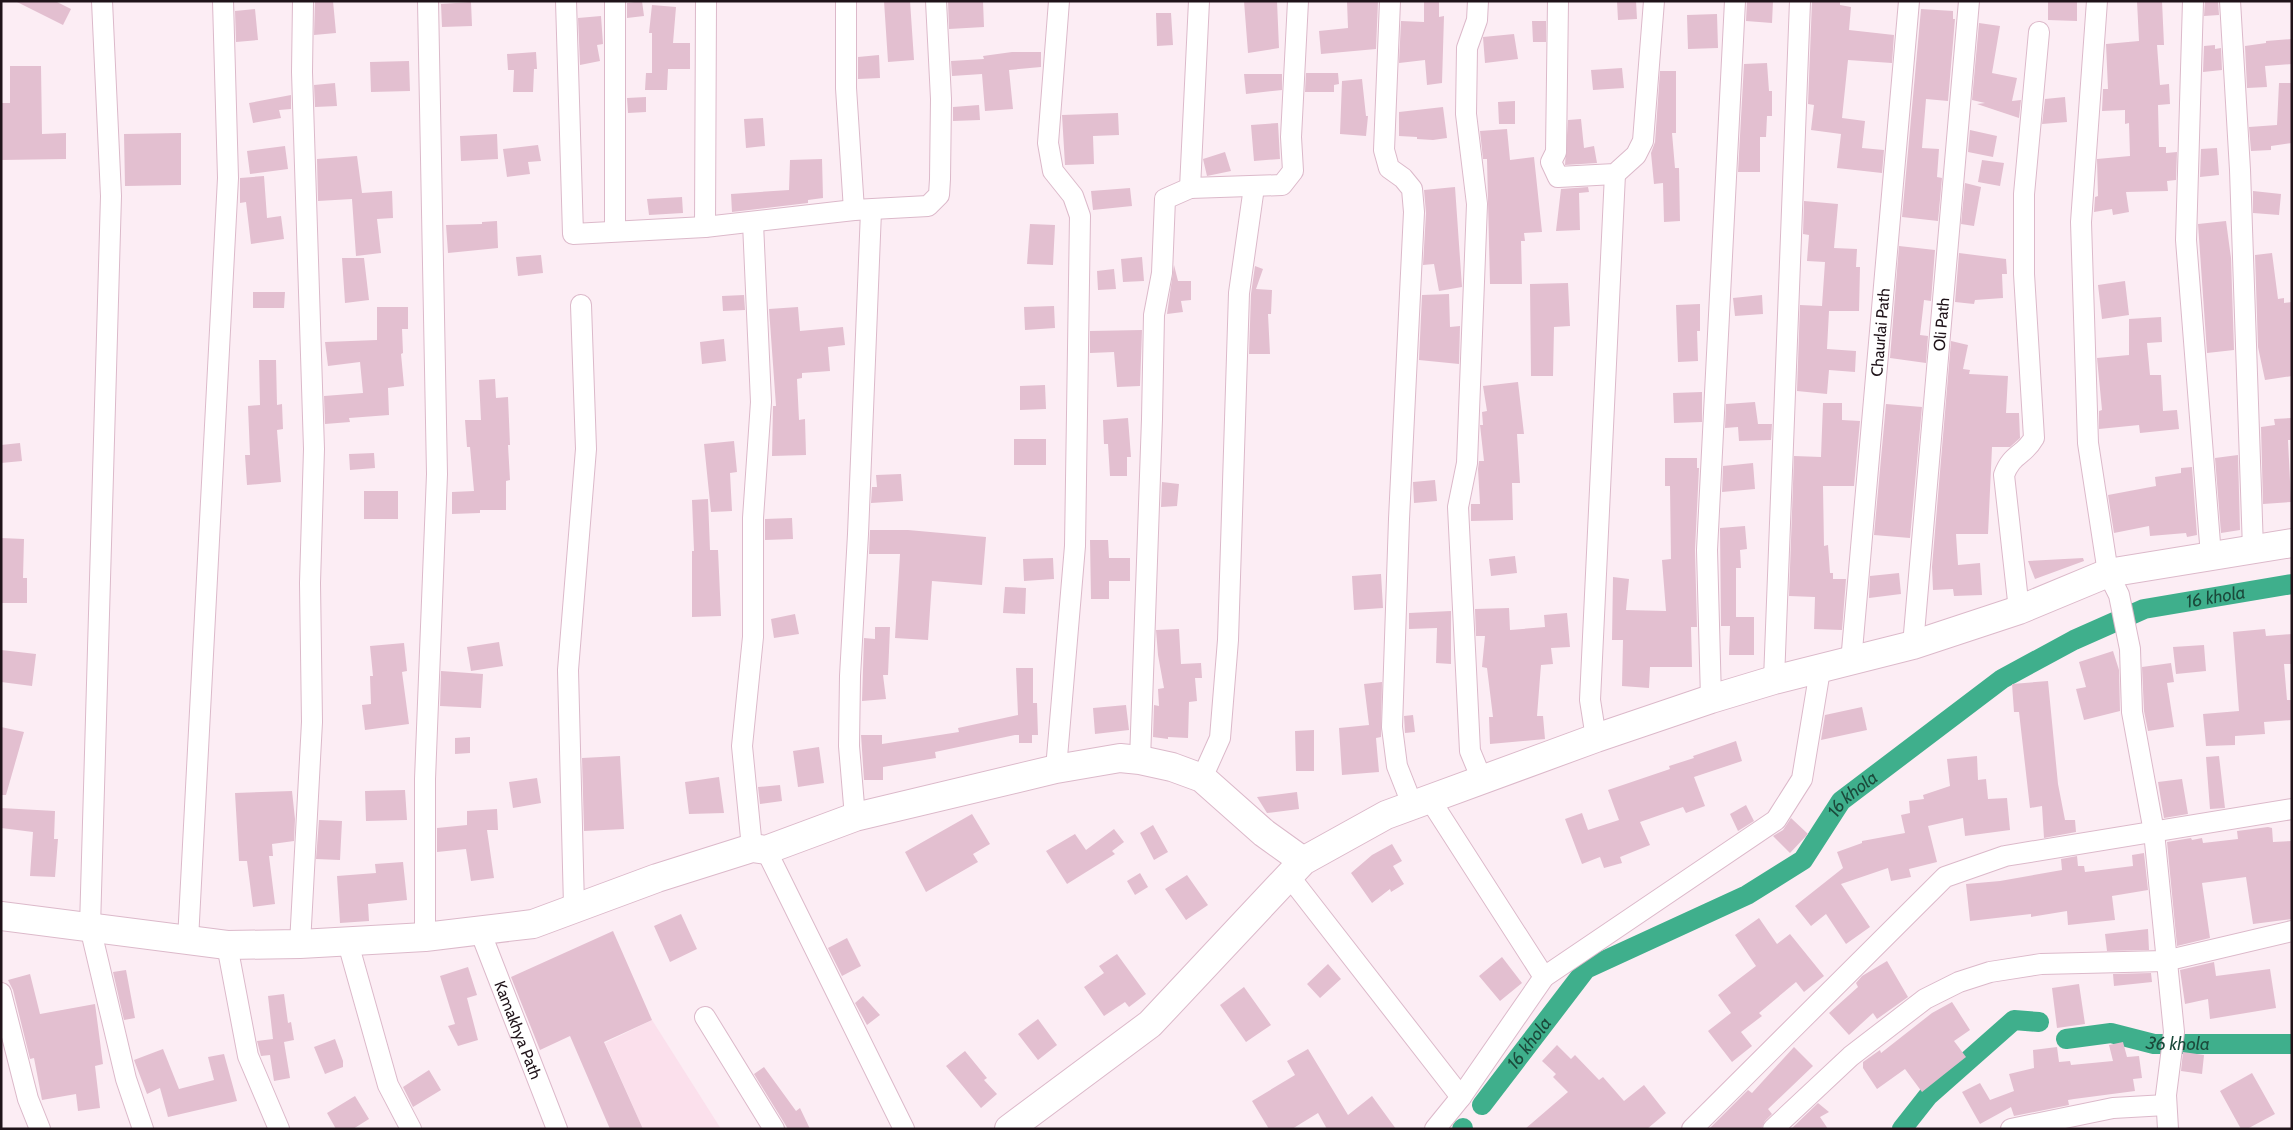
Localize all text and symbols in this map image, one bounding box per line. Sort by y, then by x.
street label: Chaurlai Path [1867,287,1893,377]
street label: Oli Path [1929,297,1953,352]
water label: 16 khola [2185,581,2247,613]
water label: 16 khola [1823,766,1882,821]
street label: Kamakhya Path [491,978,546,1082]
water label: 16 khola [1503,1013,1556,1073]
water label: 36 khola [2143,1031,2210,1055]

